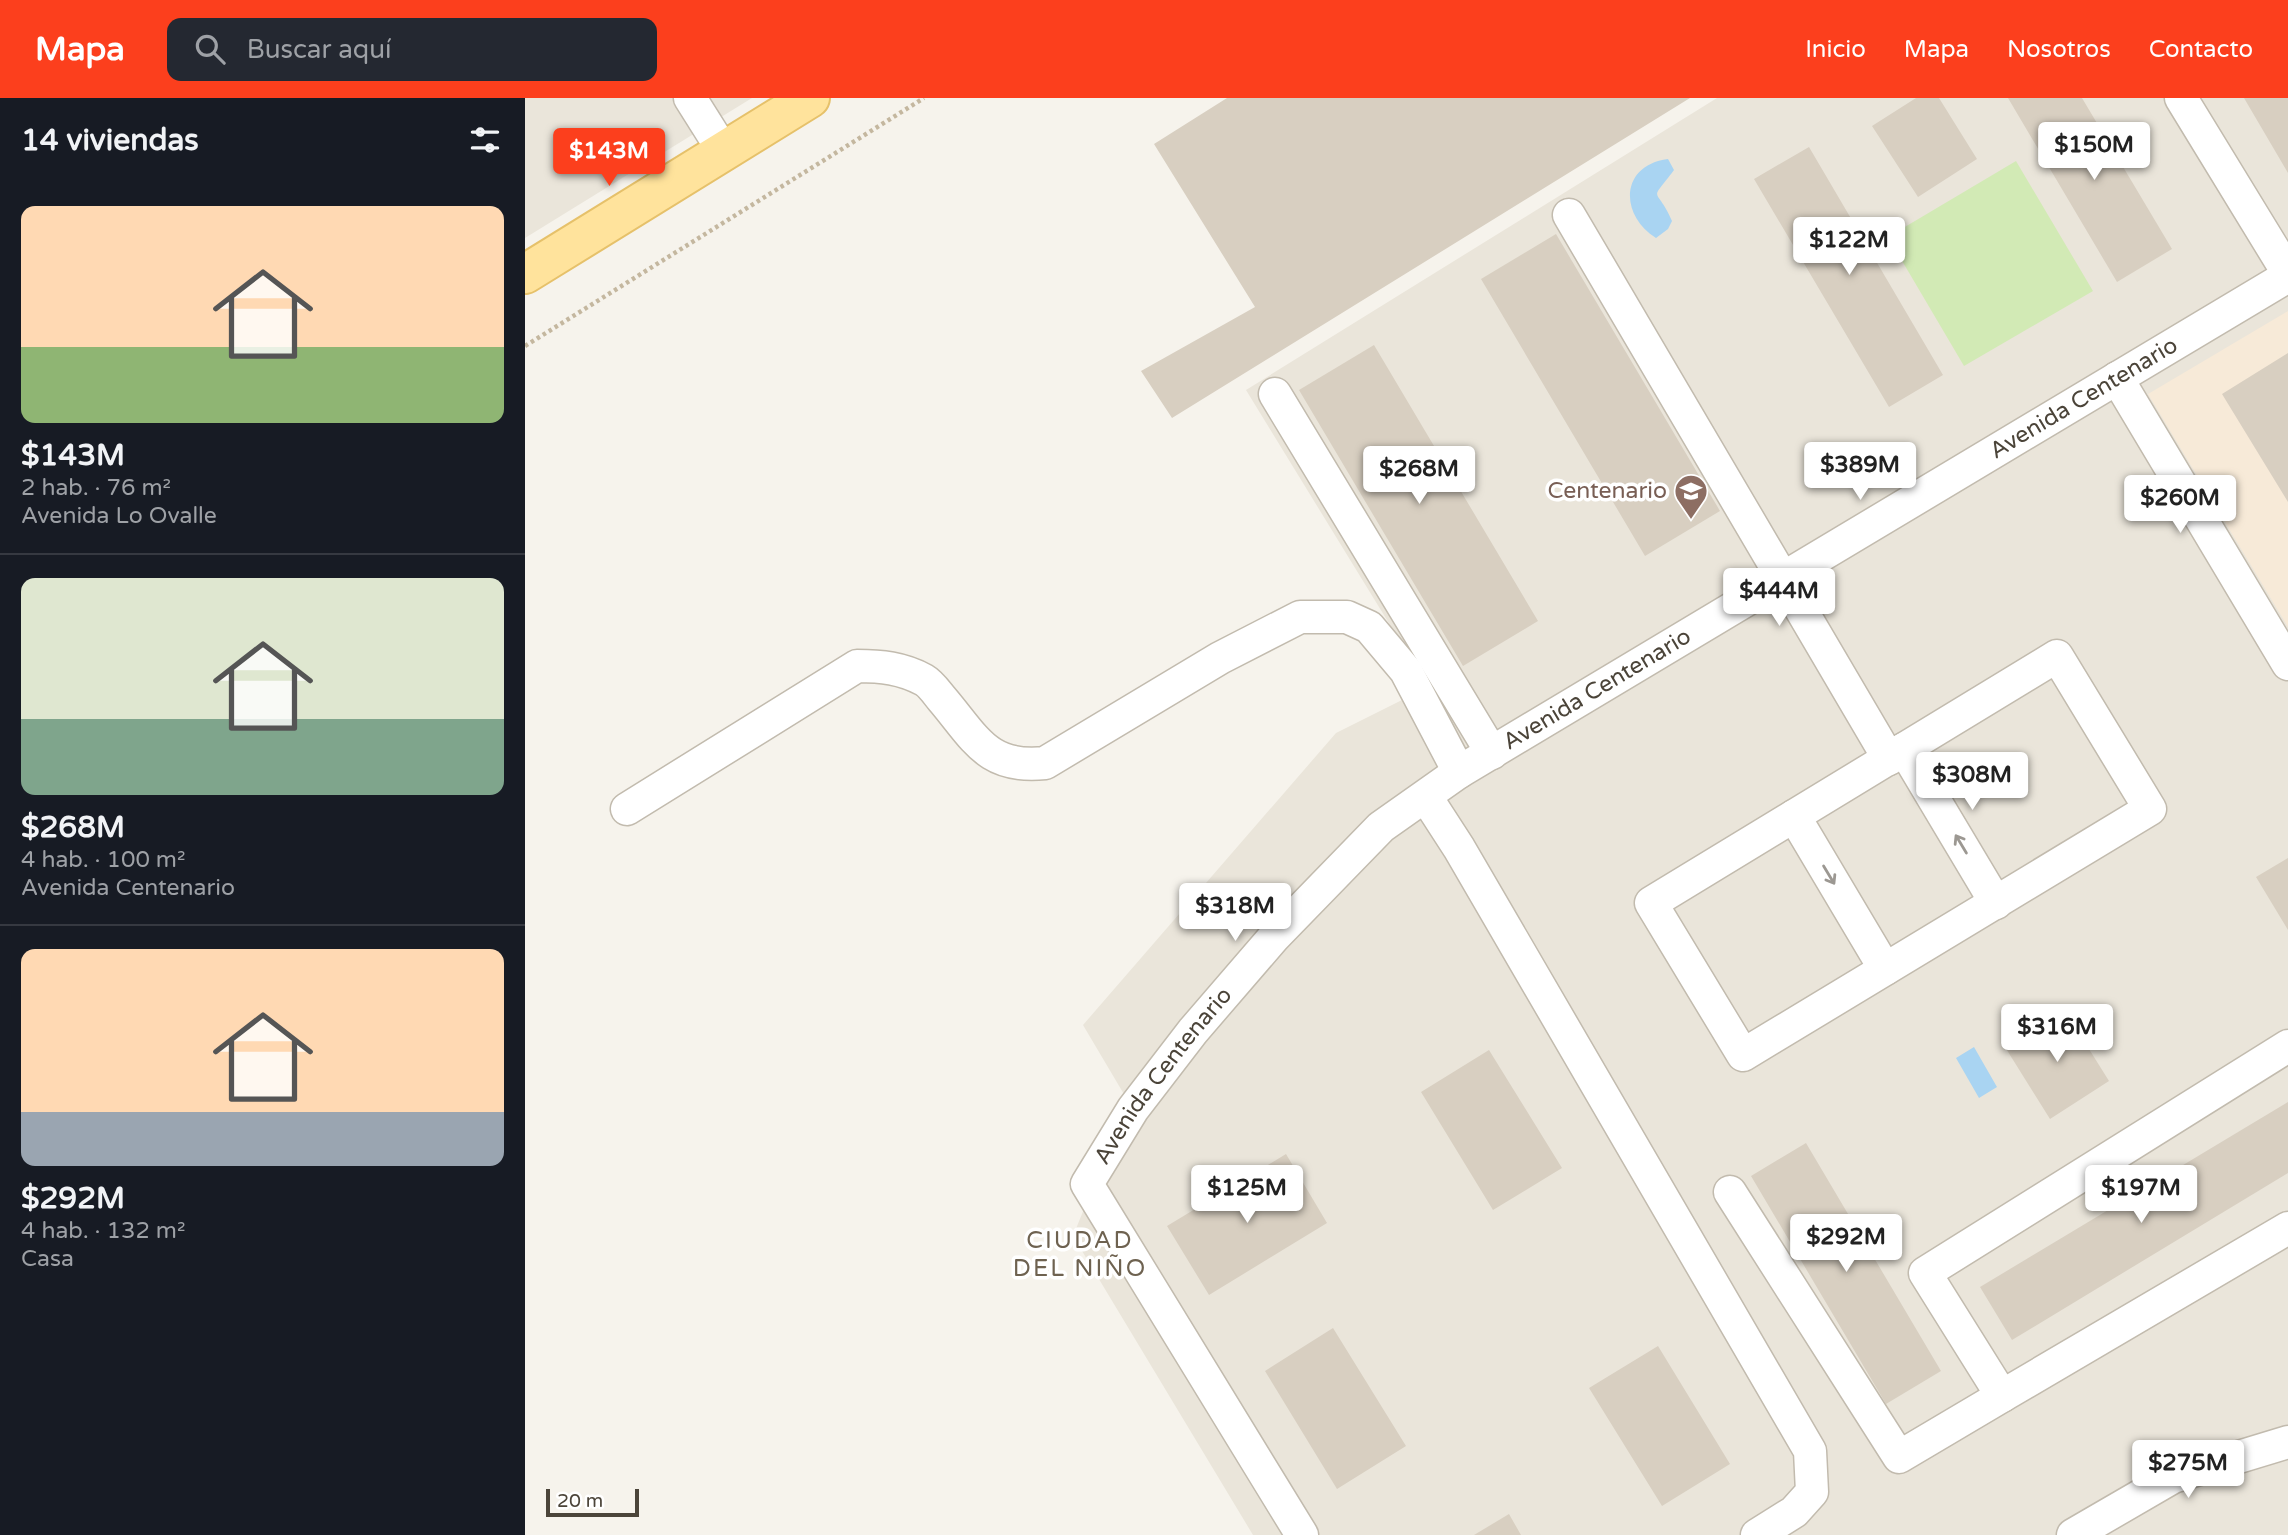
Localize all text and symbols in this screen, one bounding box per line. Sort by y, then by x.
search box [167,18,657,81]
text: Mapa [35,30,125,69]
icon: search [191,30,229,68]
text: Buscar aquí [247,34,391,65]
text: Inicio [1805,35,1866,64]
text: Mapa [1904,35,1969,64]
text: Nosotros [2007,35,2111,64]
text: Contacto [2149,35,2253,64]
icon: filters [466,121,504,159]
text: 14 viviendas [21,122,199,159]
pin: $150M [2045,122,2143,182]
pin: $143M [560,129,658,188]
text: $150M [2054,131,2134,159]
text: $143M [569,137,649,165]
pin: $122M [1800,218,1898,277]
text: $122M [1809,226,1889,254]
icon: home [200,251,326,377]
street label: Avenida Centenario [1985,331,2183,465]
text: $143M [21,437,125,474]
pin: $389M [1811,442,1909,502]
pin: $268M [1370,446,1468,506]
text: $389M [1820,451,1900,479]
text: $268M [1379,455,1459,483]
school or university icon: Centenario [1672,472,1710,521]
text: 2 hab. · 76 m² [21,474,171,502]
pin: $260M [2131,476,2229,535]
place label: Centenario [1548,477,1667,505]
text: $260M [2140,484,2220,512]
text: Avenida Lo Ovalle [21,502,217,530]
pin: $444M [1730,568,1828,628]
text: $444M [1739,577,1819,605]
street label: Avenida Centenario [1498,622,1696,756]
icon: home [200,623,326,749]
pin: $308M [1923,752,2021,812]
text: $308M [1932,761,2012,789]
text: $268M [21,809,125,846]
one-way arrow [1953,834,1967,854]
text: 4 hab. · 100 m² [21,846,186,874]
one-way arrow [1822,865,1836,885]
text: Avenida Centenario [21,874,235,902]
pin: $318M [1186,884,1284,943]
text: $318M [1195,892,1275,920]
street label: Avenida Centenario [1088,982,1238,1170]
icon: home [200,994,326,1120]
pin: $316M [2008,1004,2106,1064]
text: $316M [2017,1013,2097,1041]
pin: $125M [1198,1166,1296,1225]
pin: $197M [2092,1166,2190,1225]
text: $125M [1207,1174,1287,1202]
text: $197M [2101,1174,2181,1202]
text: $292M [21,1180,125,1217]
pin: $292M [1797,1214,1895,1274]
text: 4 hab. · 132 m² [21,1217,186,1245]
text: $292M [1806,1223,1886,1251]
district label: CIUDAD DEL NIÑO [1013,1226,1147,1283]
text: Casa [21,1245,74,1273]
pin: $275M [2139,1440,2237,1500]
text: $275M [2148,1449,2228,1477]
scale bar [546,1486,639,1518]
text: 20 m [557,1490,603,1512]

